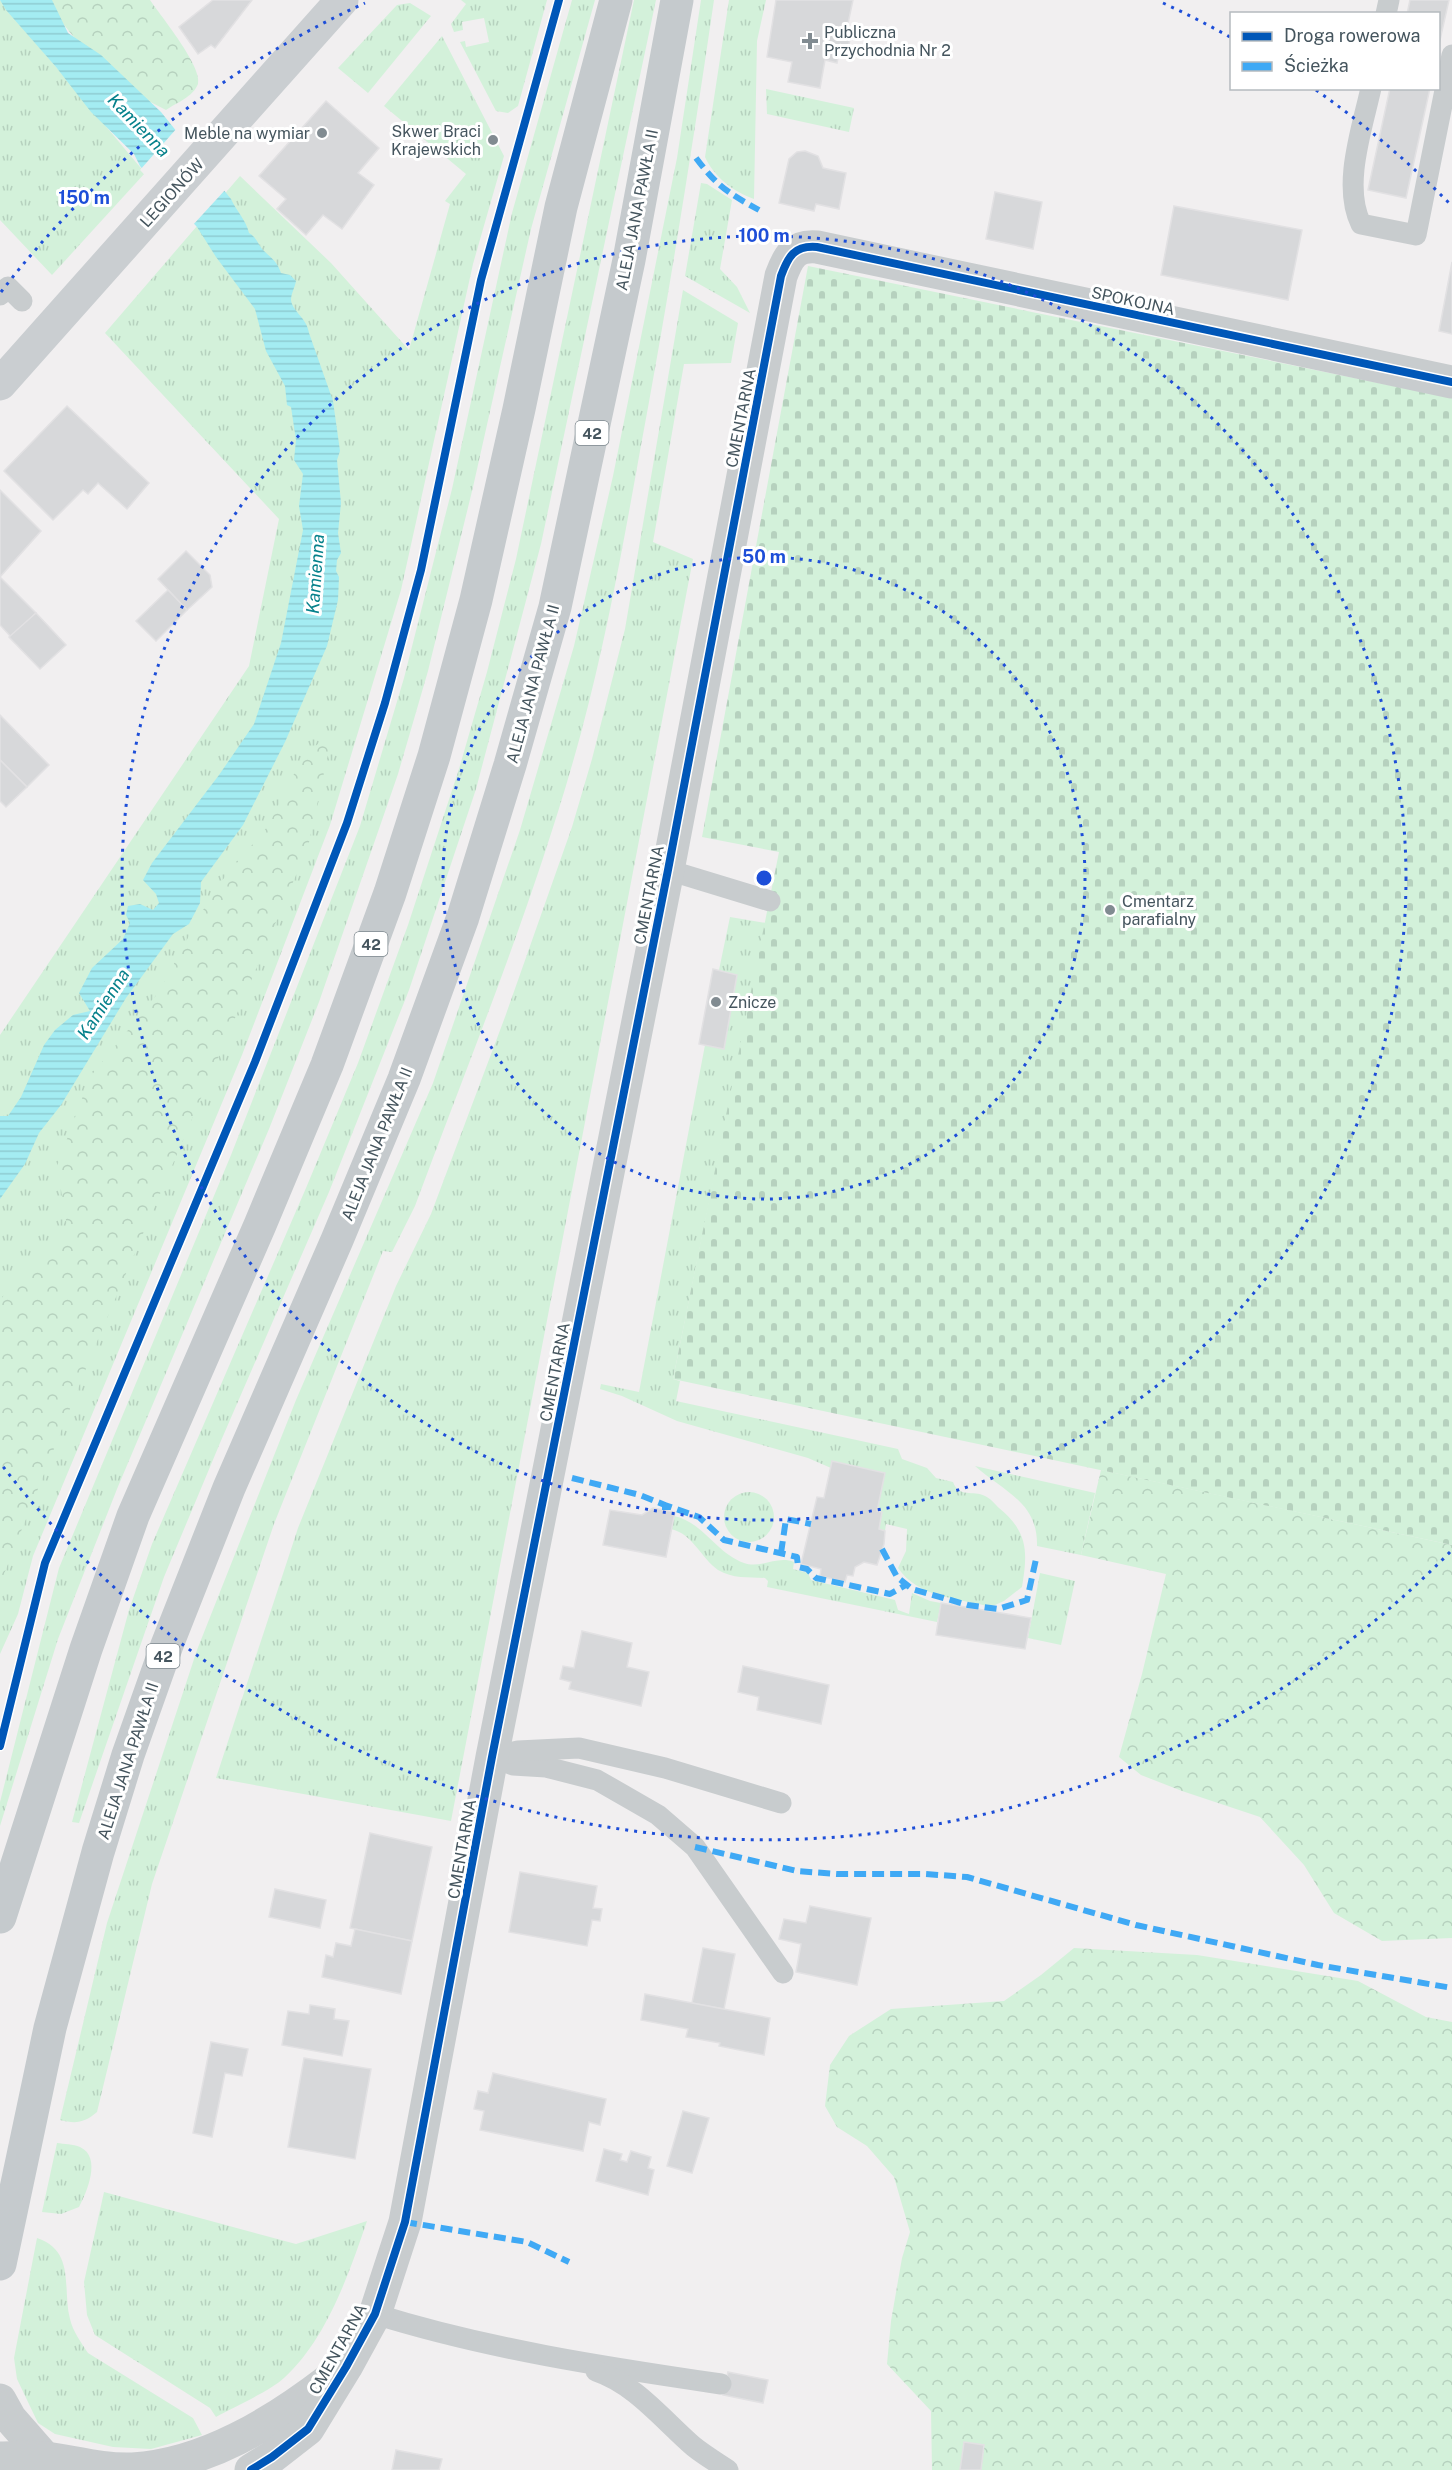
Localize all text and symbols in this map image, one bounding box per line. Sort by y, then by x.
legend [1230,12,1440,90]
place label: Publiczna Przychodnia Nr 2 [824,23,951,60]
text: Droga rowerowa [1284,25,1420,46]
marker: Publiczna Przychodnia Nr 2 [801,32,819,50]
text: Ścieżka [1284,54,1349,76]
water label: Kamienna [104,89,174,161]
place label: Skwer Braci Krajewskich [391,122,481,159]
place label: Meble na wymiar [184,124,310,143]
marker: Meble na wymiar [315,126,329,140]
street label: ALEJA JANA PAWŁA II [612,128,662,292]
marker: Skwer Braci Krajewskich [486,133,500,147]
street label: LEGIONÓW [135,154,208,231]
text: 150 m [58,187,110,208]
text: 100 m [738,225,790,246]
street label: SPOKOJNA [1090,283,1176,319]
street label: CMENTARNA [722,367,760,469]
road number: 42 [576,421,608,445]
water label: Kamienna [302,533,328,615]
text: 50 m [742,546,786,567]
street label: ALEJA JANA PAWŁA II [503,602,563,766]
street label: CMENTARNA [630,844,668,946]
centre of rings [754,868,774,888]
place label: Cmentarz parafialny [1122,892,1197,929]
marker: Cmentarz parafialny [1103,903,1117,917]
road number: 42 [354,932,388,956]
water label: Kamienna [72,965,134,1043]
place label: Znicze [728,993,776,1012]
marker: Znicze [709,995,723,1009]
street label: ALEJA JANA PAWŁA II [337,1064,417,1224]
street label: CMENTARNA [536,1321,574,1423]
road number: 42 [146,1644,180,1668]
street label: ALEJA JANA PAWŁA II [94,1680,162,1842]
street label: CMENTARNA [444,1798,480,1900]
street label: CMENTARNA [305,2300,371,2398]

